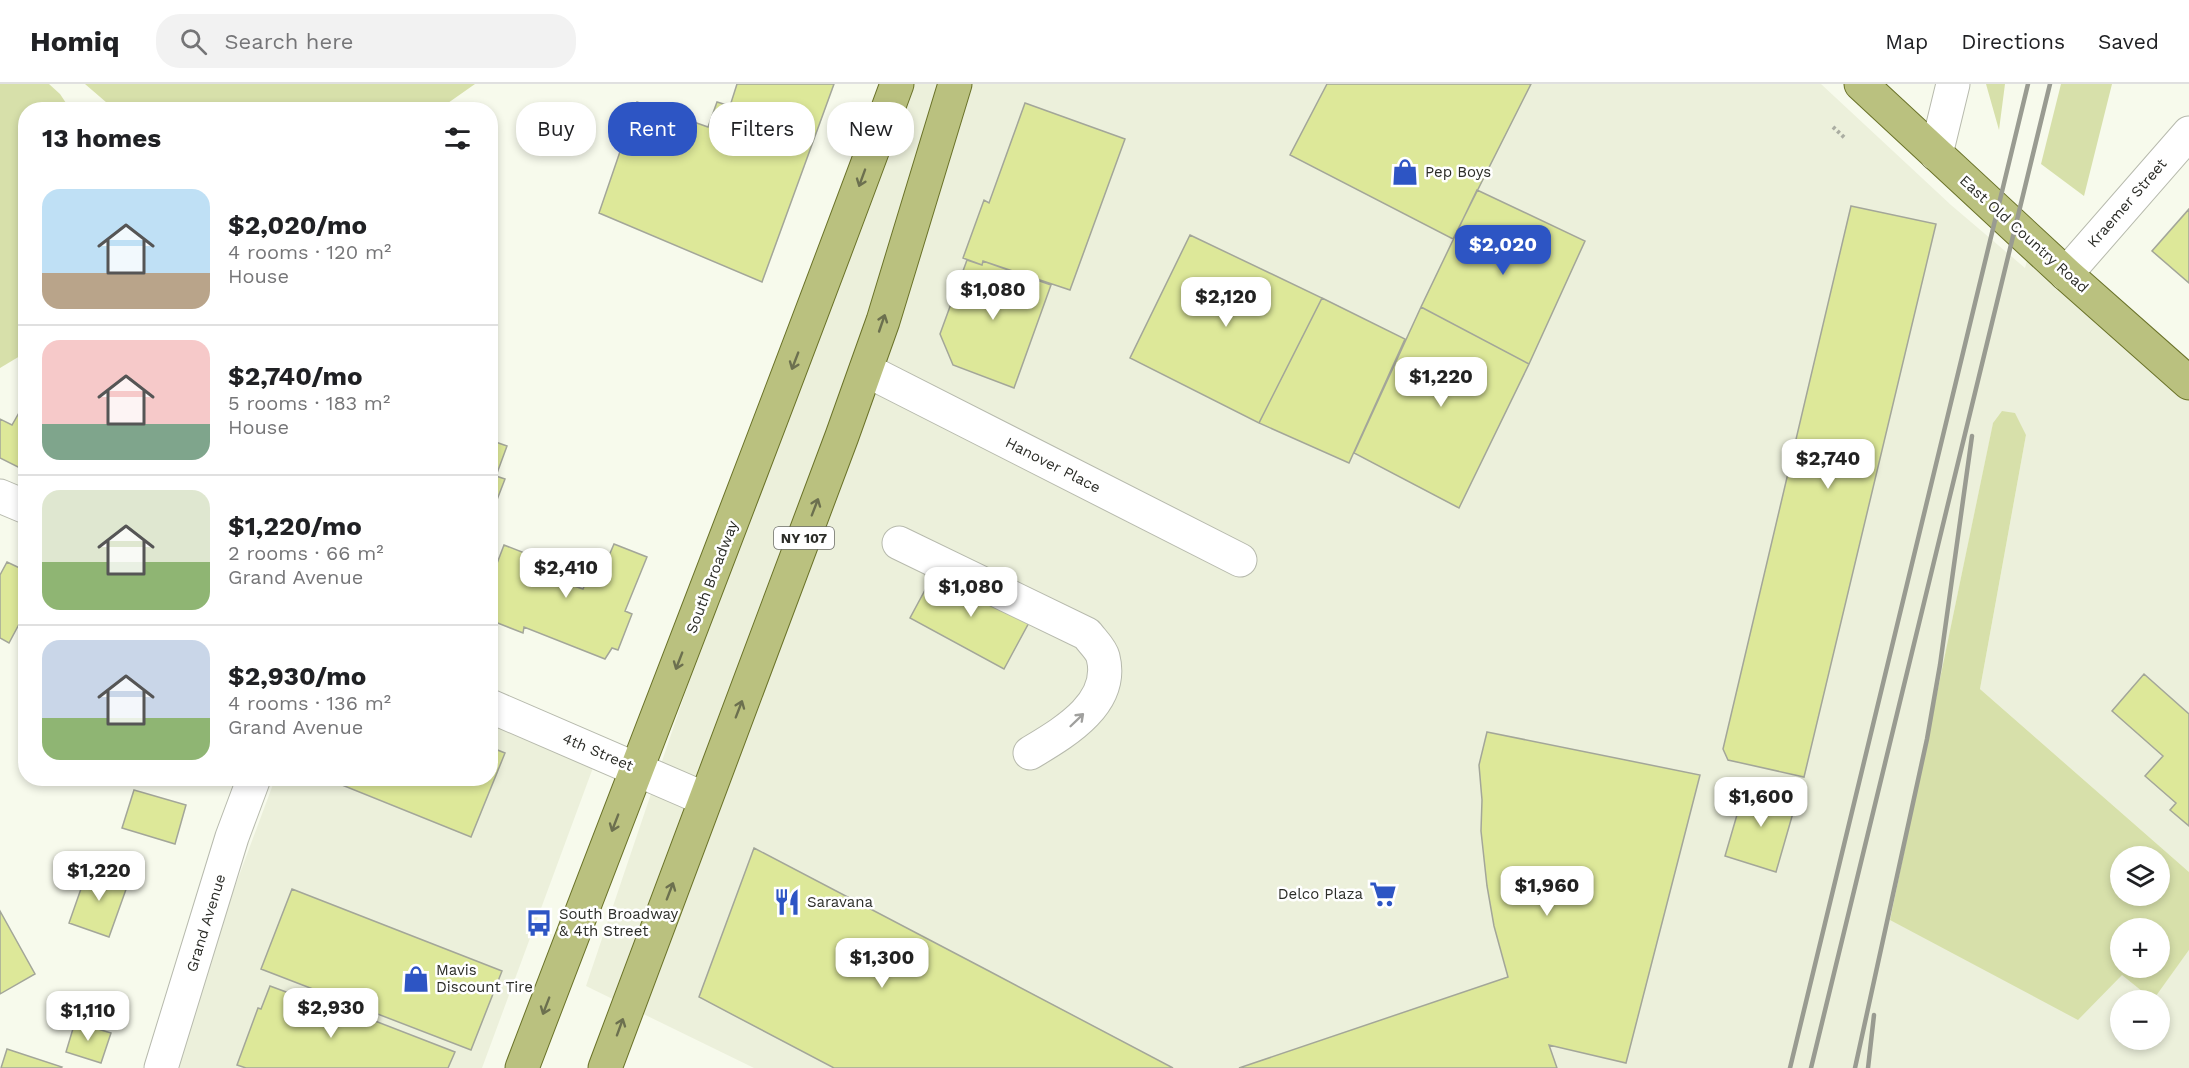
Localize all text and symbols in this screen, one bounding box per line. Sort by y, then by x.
search box [156,14,576,68]
text: Homiq [30,25,120,58]
icon: search [177,25,210,58]
text: Search here [225,29,353,54]
text: Map [1885,29,1928,54]
text: Directions [1961,29,2065,54]
text: Saved [2098,29,2159,54]
chip: Buy [516,102,596,156]
chip: Rent [608,102,697,156]
chip: Filters [709,102,815,156]
chip: New [827,102,914,156]
icon: filters [441,122,474,155]
text: 13 homes [42,123,161,153]
street label: Kraemer Street [2084,154,2171,251]
shop icon: Pep Boys [1390,157,1420,187]
place label: Pep Boys [1425,163,1491,181]
one-way arrow [856,168,867,187]
street label: East Old Country Road [1956,171,2092,297]
text: $2,020/mo [228,210,367,240]
icon: home [90,213,162,285]
pin: $2,020 [1454,225,1552,276]
text: $2,020 [1469,232,1537,256]
text: 4 rooms · 120 m² [228,240,391,264]
text: House [228,264,289,288]
pin: $1,080 [944,270,1042,321]
text: $1,080 [960,277,1026,301]
pin: $2,120 [1177,277,1275,328]
text: $2,120 [1195,284,1257,308]
one-way arrow [877,314,888,333]
one-way arrow [788,351,799,370]
pin: $1,220 [1392,357,1490,408]
text: $2,740/mo [228,361,363,391]
icon: home [90,364,162,436]
text: $1,220 [1409,364,1473,388]
text: 5 rooms · 183 m² [228,391,390,415]
text: House [228,415,289,439]
street label: Hanover Place [1002,433,1104,497]
pin: $2,740 [1779,439,1877,490]
text: $2,740 [1796,446,1860,470]
one-way arrow [811,498,822,516]
text: $1,220/mo [228,511,362,541]
icon: home [90,514,162,586]
street label: South Broadway [682,518,742,636]
road number: NY 107 [774,527,834,549]
text: 2 rooms · 66 m² [228,541,384,565]
pin: $2,410 [517,548,615,599]
text: $2,410 [534,555,598,579]
text: Grand Avenue [228,565,363,589]
pin: $1,080 [922,567,1020,618]
text: $1,080 [938,574,1004,598]
one-way arrow [673,651,684,670]
text: $2,930/mo [228,661,366,691]
icon: home [90,664,162,736]
text: 4 rooms · 136 m² [228,691,391,715]
one-way arrow [734,700,745,719]
one-way arrow [1070,713,1085,727]
text: Grand Avenue [228,715,363,739]
street label: 4th Street [560,729,637,775]
pin: $1,600 [1712,777,1810,828]
text: $1,600 [1728,784,1794,808]
one-way arrow [608,813,619,832]
map controls [2110,846,2170,1050]
button: layers [2110,846,2170,906]
pin: $1,220 [50,851,148,902]
text: $1,220 [67,858,131,882]
pin: $1,960 [1498,866,1596,917]
street label: Grand Avenue [183,872,229,974]
text: $1,960 [1515,873,1579,897]
supermarket icon: Delco Plaza [1368,879,1398,909]
one-way arrow [666,882,677,901]
place label: Delco Plaza [1278,885,1364,903]
restaurant icon: Saravana [772,887,802,917]
place label: Saravana [807,893,873,911]
place label: South Broadway & 4th Street [559,905,679,940]
bus stop icon: South Broadway & 4th Street [524,908,554,938]
button: + [2110,918,2170,978]
pin: $1,300 [833,938,931,989]
text: $1,300 [850,945,914,969]
place label: Mavis Discount Tire [436,961,533,996]
shop icon: Mavis Discount Tire [401,964,431,994]
pin: $2,930 [282,988,380,1039]
button: − [2110,990,2170,1050]
pin: $1,110 [39,991,137,1042]
text: $2,930 [297,995,365,1019]
one-way arrow [539,996,550,1014]
text: $1,110 [60,998,116,1022]
one-way arrow [615,1018,626,1036]

